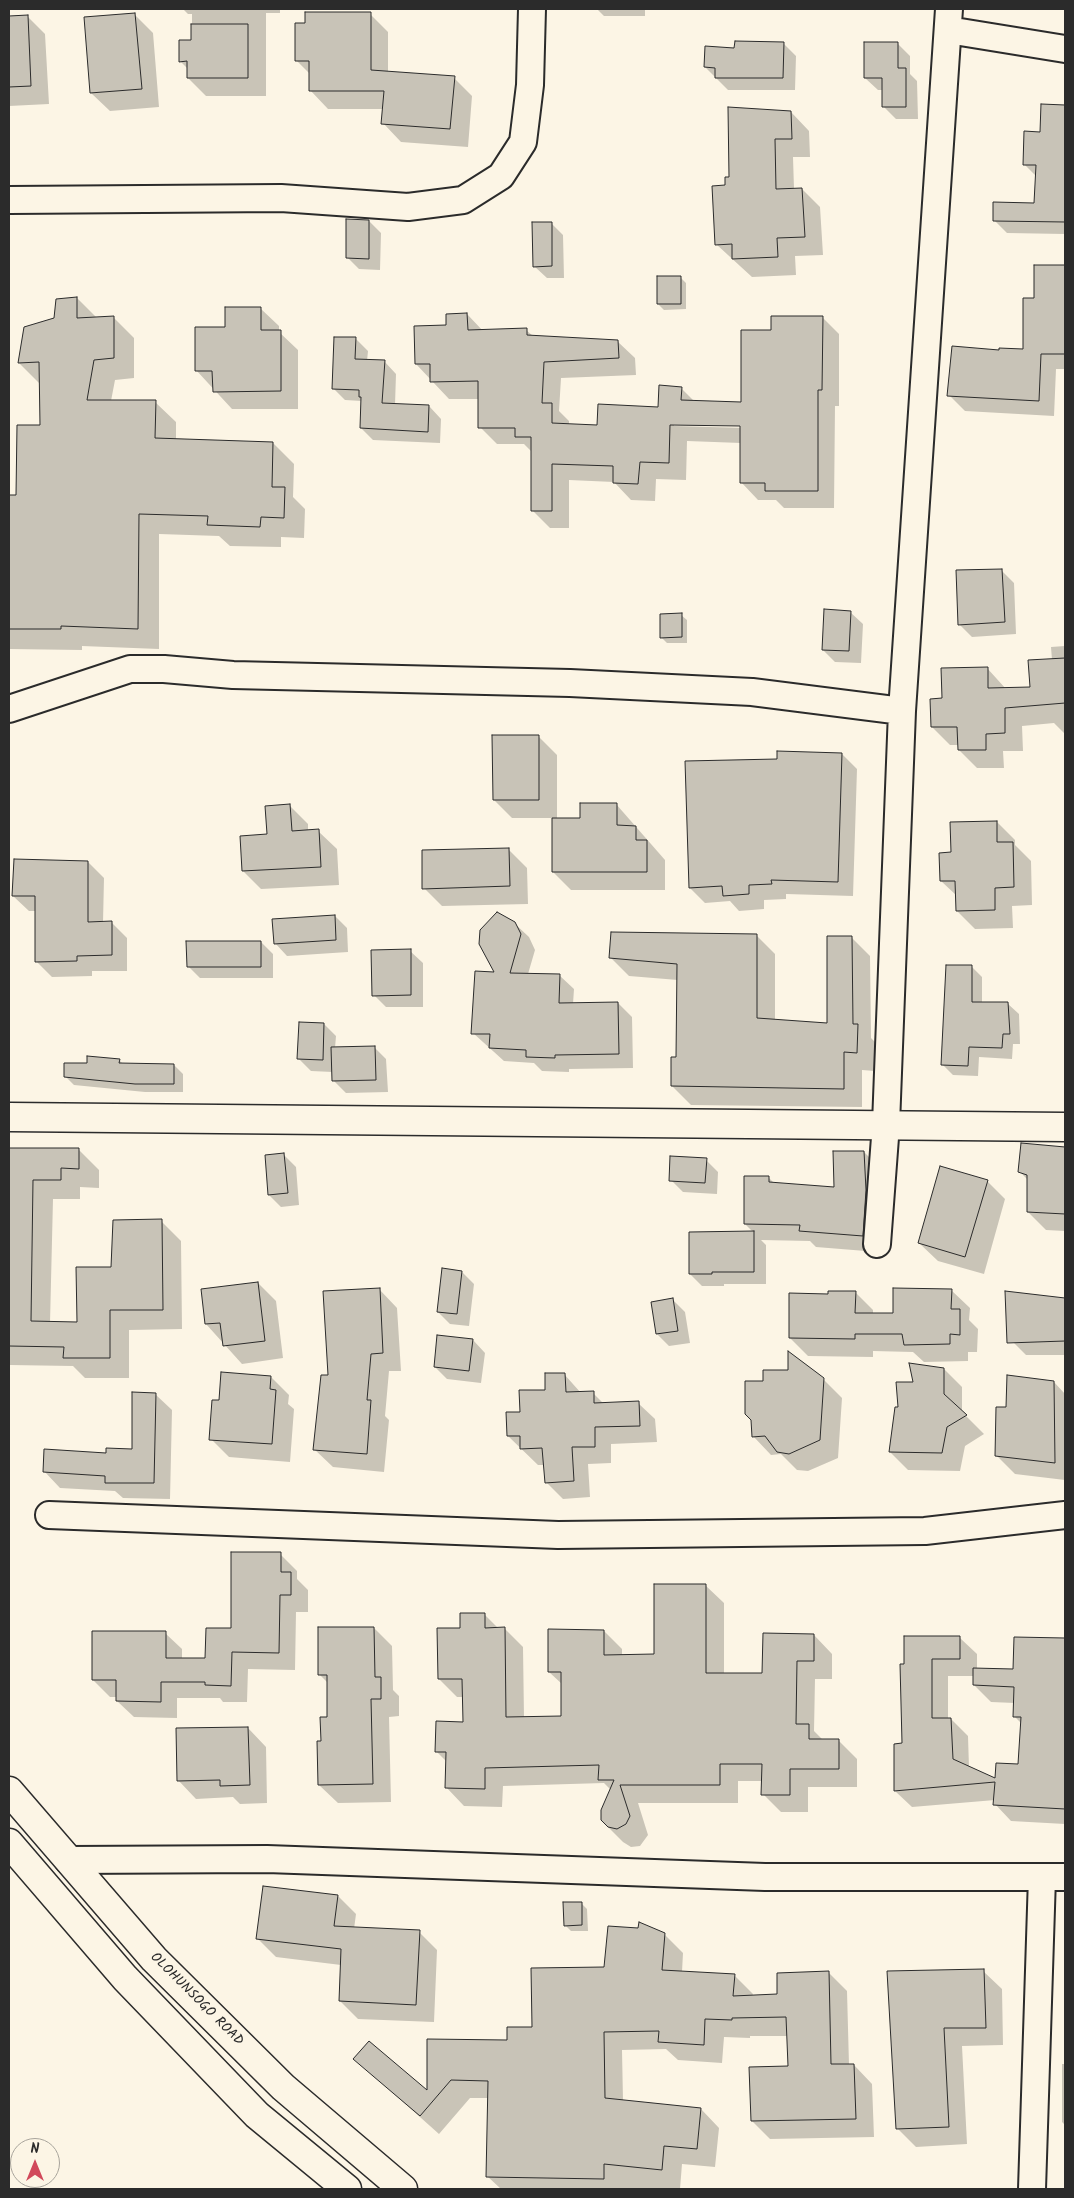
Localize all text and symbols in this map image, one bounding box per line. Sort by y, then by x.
street label: OLOHUNSOGO ROAD [146,1950,246,2050]
north arrow [10,2138,60,2188]
text: N [31,2138,39,2160]

